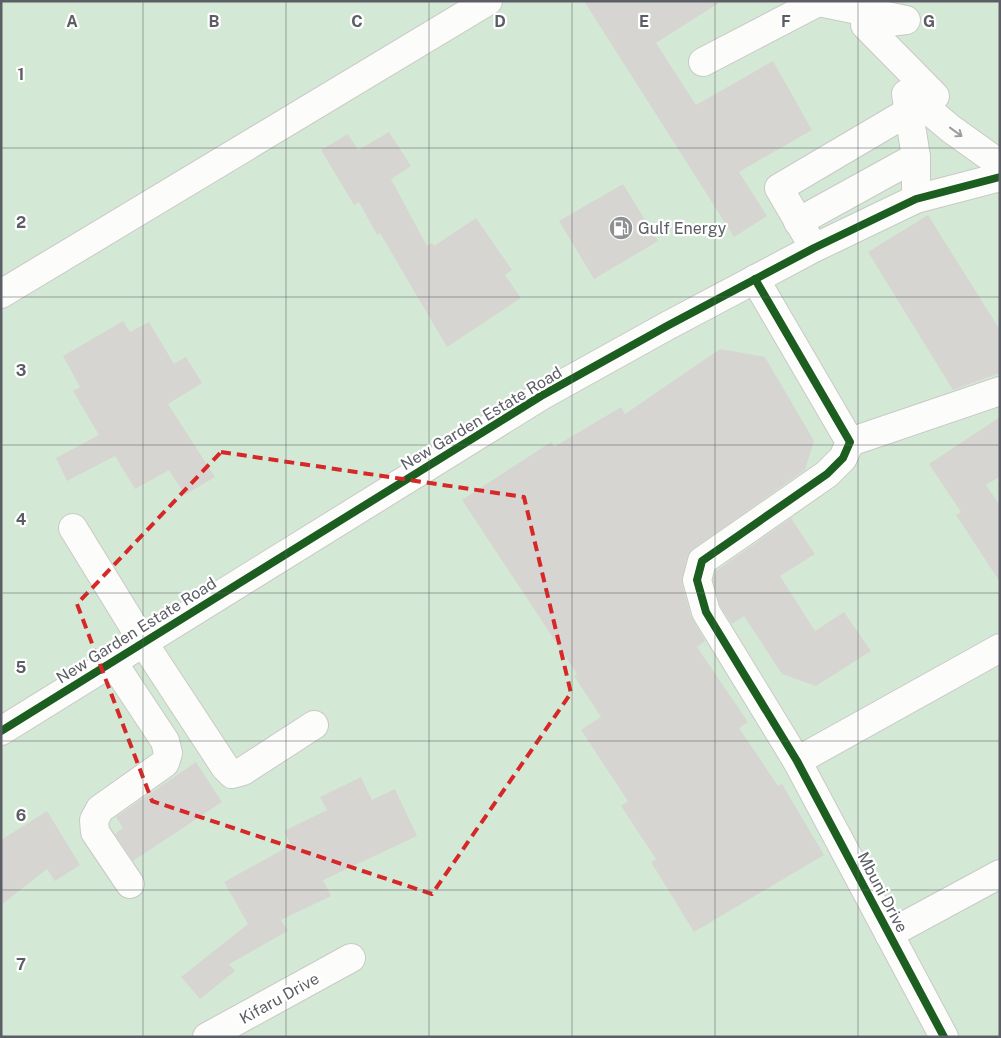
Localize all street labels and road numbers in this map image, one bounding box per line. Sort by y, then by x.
street label: New Garden Estate Road [397,363,565,474]
street label: New Garden Estate Road [53,573,220,687]
street label: Mbuni Drive [853,849,912,936]
street label: Kifaru Drive [236,969,322,1028]

